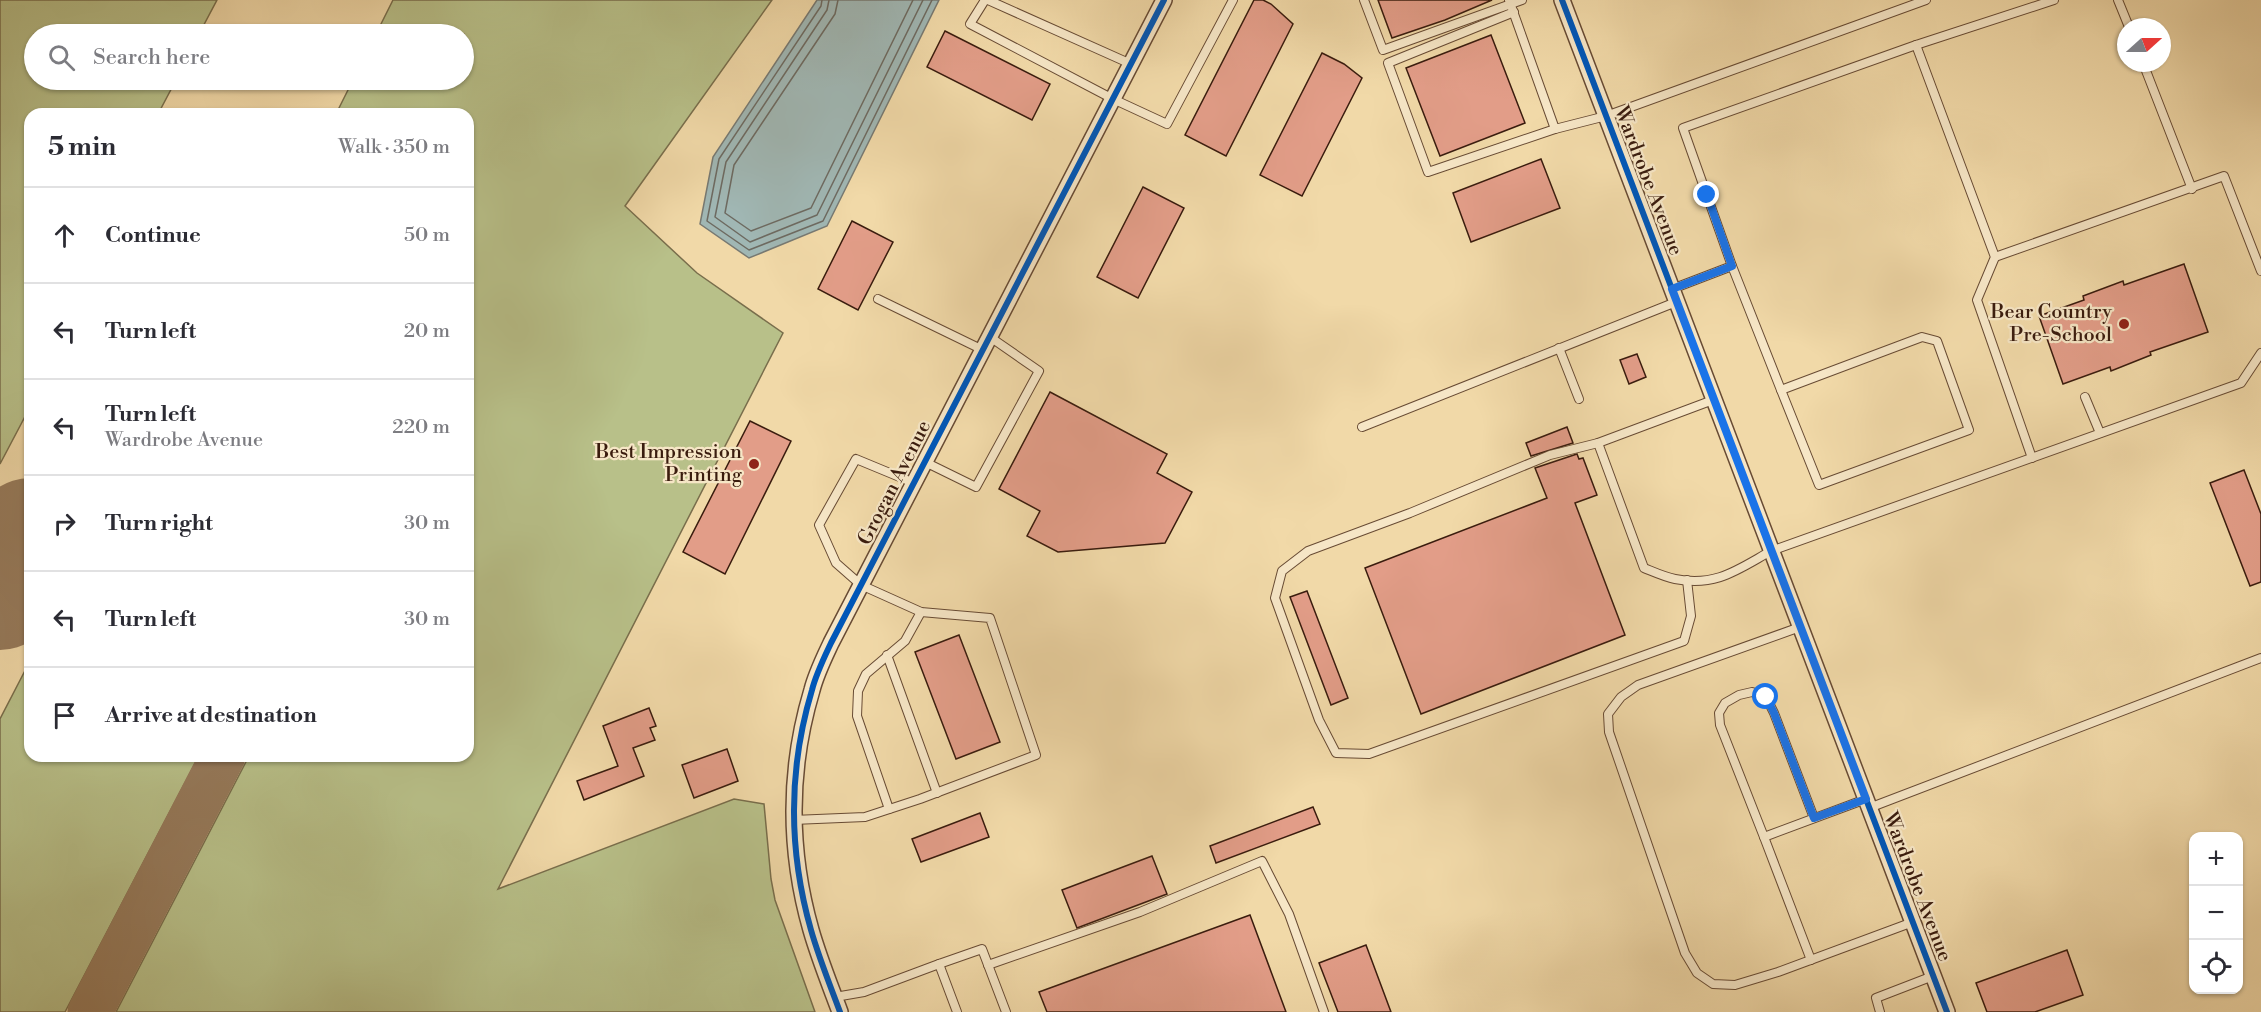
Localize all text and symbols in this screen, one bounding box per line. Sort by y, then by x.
north arrow [2117,18,2171,72]
search box [24,24,474,90]
icon: search [45,41,78,74]
text: Search here [93,44,210,71]
street label: Wardrobe Avenue [1608,102,1688,259]
text: 5 min [48,131,116,163]
text: Walk · 350 m [338,135,450,160]
route end [1693,181,1719,207]
icon: ahead [48,219,81,252]
text: Continue [105,222,201,249]
text: 50 m [404,223,450,248]
place label: Bear Country Pre-School [1990,300,2112,348]
icon: left [48,315,81,348]
marker: Bear Country Pre-School [2117,317,2131,331]
text: Turn left [105,318,196,345]
text: 20 m [404,319,450,344]
text: Turn left [105,401,196,428]
icon: left [48,411,81,444]
text: 220 m [392,415,450,440]
street label: Grogan Avenue [853,416,937,550]
text: Wardrobe Avenue [105,428,263,453]
place label: Best Impression Printing [594,440,743,488]
marker: Best Impression Printing [747,457,761,471]
icon: right [48,507,81,540]
text: Turn right [105,510,213,537]
text: 30 m [404,511,450,536]
icon: left [48,603,81,636]
text: Turn left [105,606,196,633]
text: 30 m [404,607,450,632]
route start [1752,683,1778,709]
icon: arrive [48,699,81,732]
text: Arrive at destination [105,702,317,729]
street label: Wardrobe Avenue [1877,808,1957,965]
map controls [2189,832,2243,994]
button: + [2189,832,2243,886]
button: − [2189,886,2243,940]
button: locate [2189,940,2243,994]

